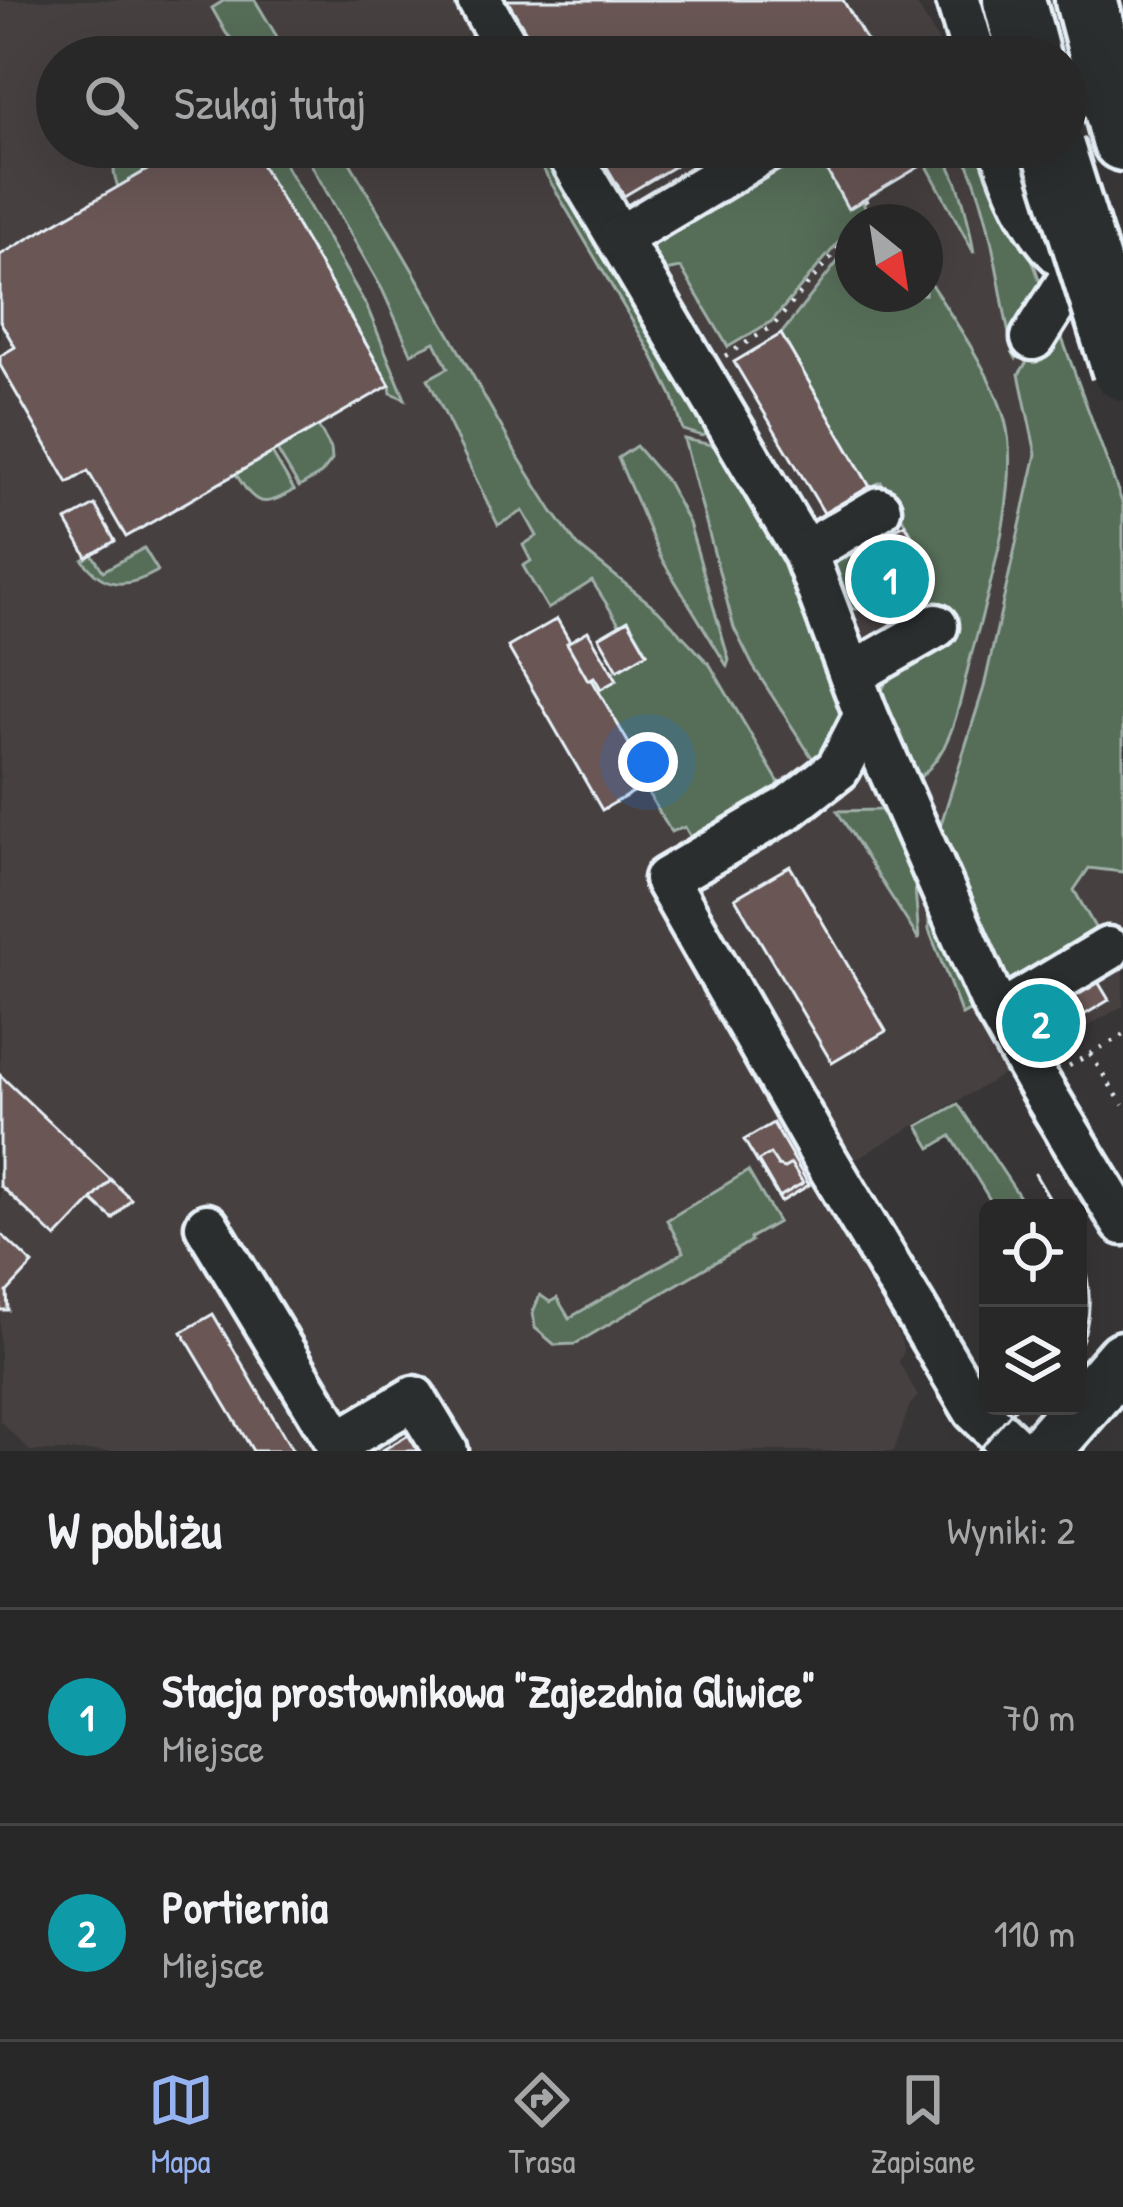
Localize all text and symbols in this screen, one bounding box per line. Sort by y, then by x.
search box [36,36,1087,168]
icon: search [78,69,144,135]
text: Szukaj tutaj [174,72,366,133]
north arrow [835,204,943,312]
pin: 1 [851,534,929,624]
your location [618,732,678,792]
pin: 2 [1002,978,1080,1068]
map controls [979,1199,1087,1415]
button: locate [979,1199,1087,1307]
button: layers [979,1307,1087,1415]
text: W pobliżu [48,1495,222,1564]
text: Wyniki: 2 [947,1503,1075,1556]
text: Stacja prostownikowa "Zajezdnia Gliwice" [162,1660,816,1721]
text: 1 [80,1690,94,1743]
text: 70 m [1003,1690,1075,1743]
text: Miejsce [162,1721,264,1774]
text: Portiernia [162,1876,328,1937]
text: 2 [78,1906,96,1959]
text: 110 m [994,1906,1075,1959]
text: Miejsce [162,1937,264,1990]
tab: Mapa [148,2067,214,2183]
tab: Trasa [509,2067,575,2183]
tab: Zapisane [871,2067,975,2183]

